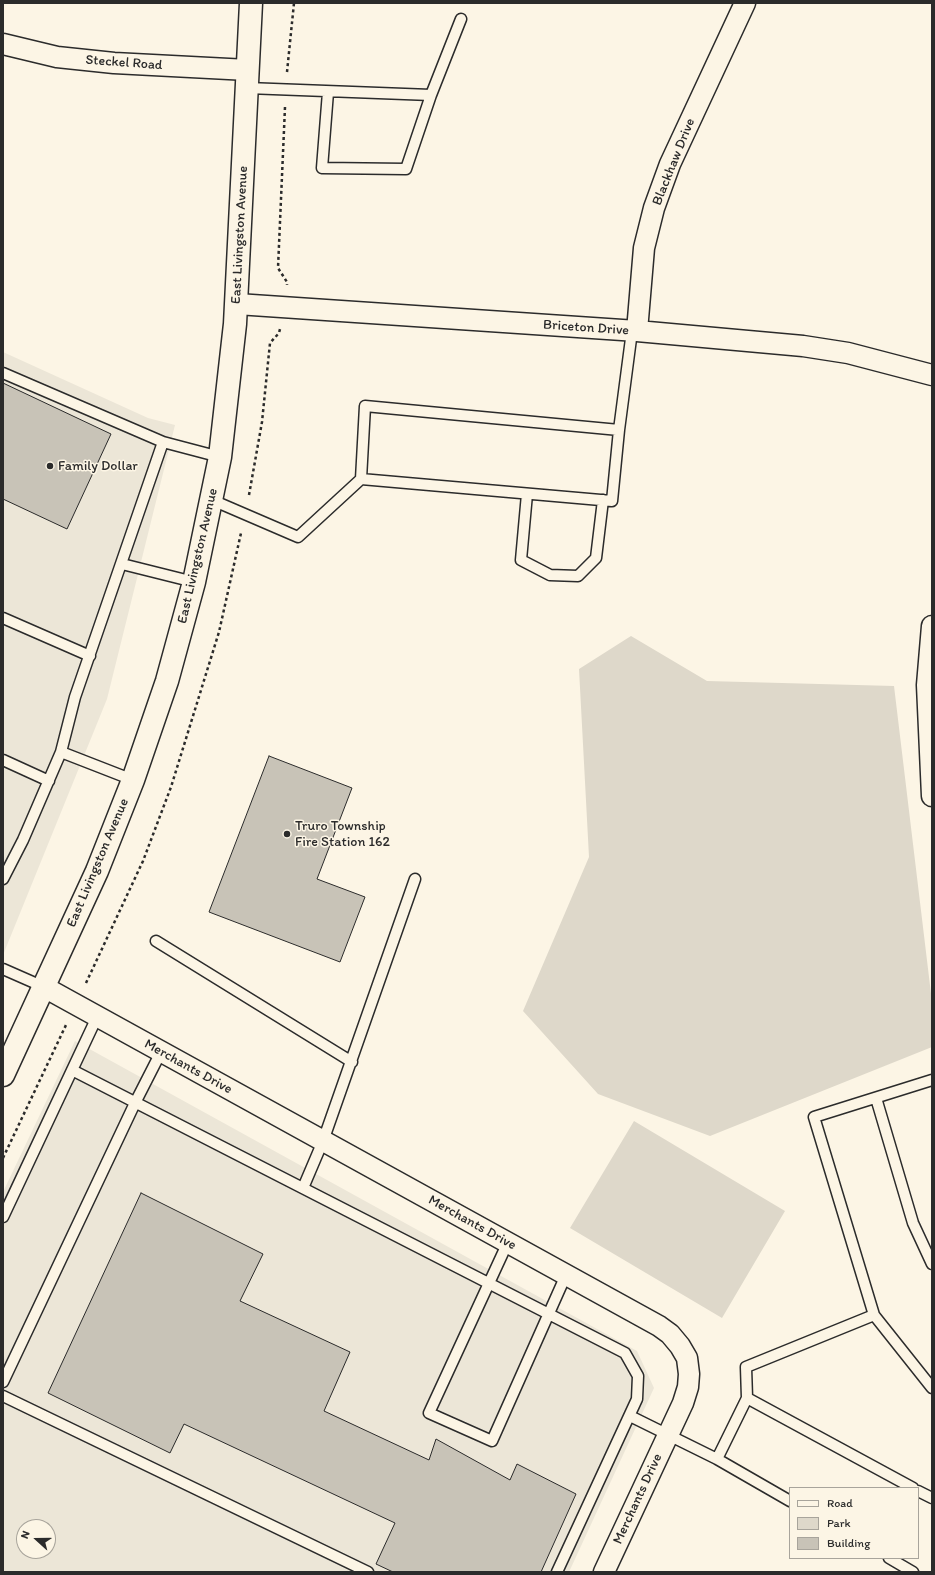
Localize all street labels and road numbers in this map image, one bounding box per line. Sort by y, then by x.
street label: Steckel Road [85,52,163,74]
street label: Blackhaw Drive [649,116,699,208]
street label: East Livingston Avenue [228,165,252,305]
street label: Briceton Drive [542,317,630,339]
street label: East Livingston Avenue [174,487,222,625]
street label: East Livingston Avenue [63,796,133,930]
street label: Merchants Drive [141,1036,235,1098]
street label: Merchants Drive [425,1192,519,1254]
street label: Merchants Drive [610,1451,666,1547]

